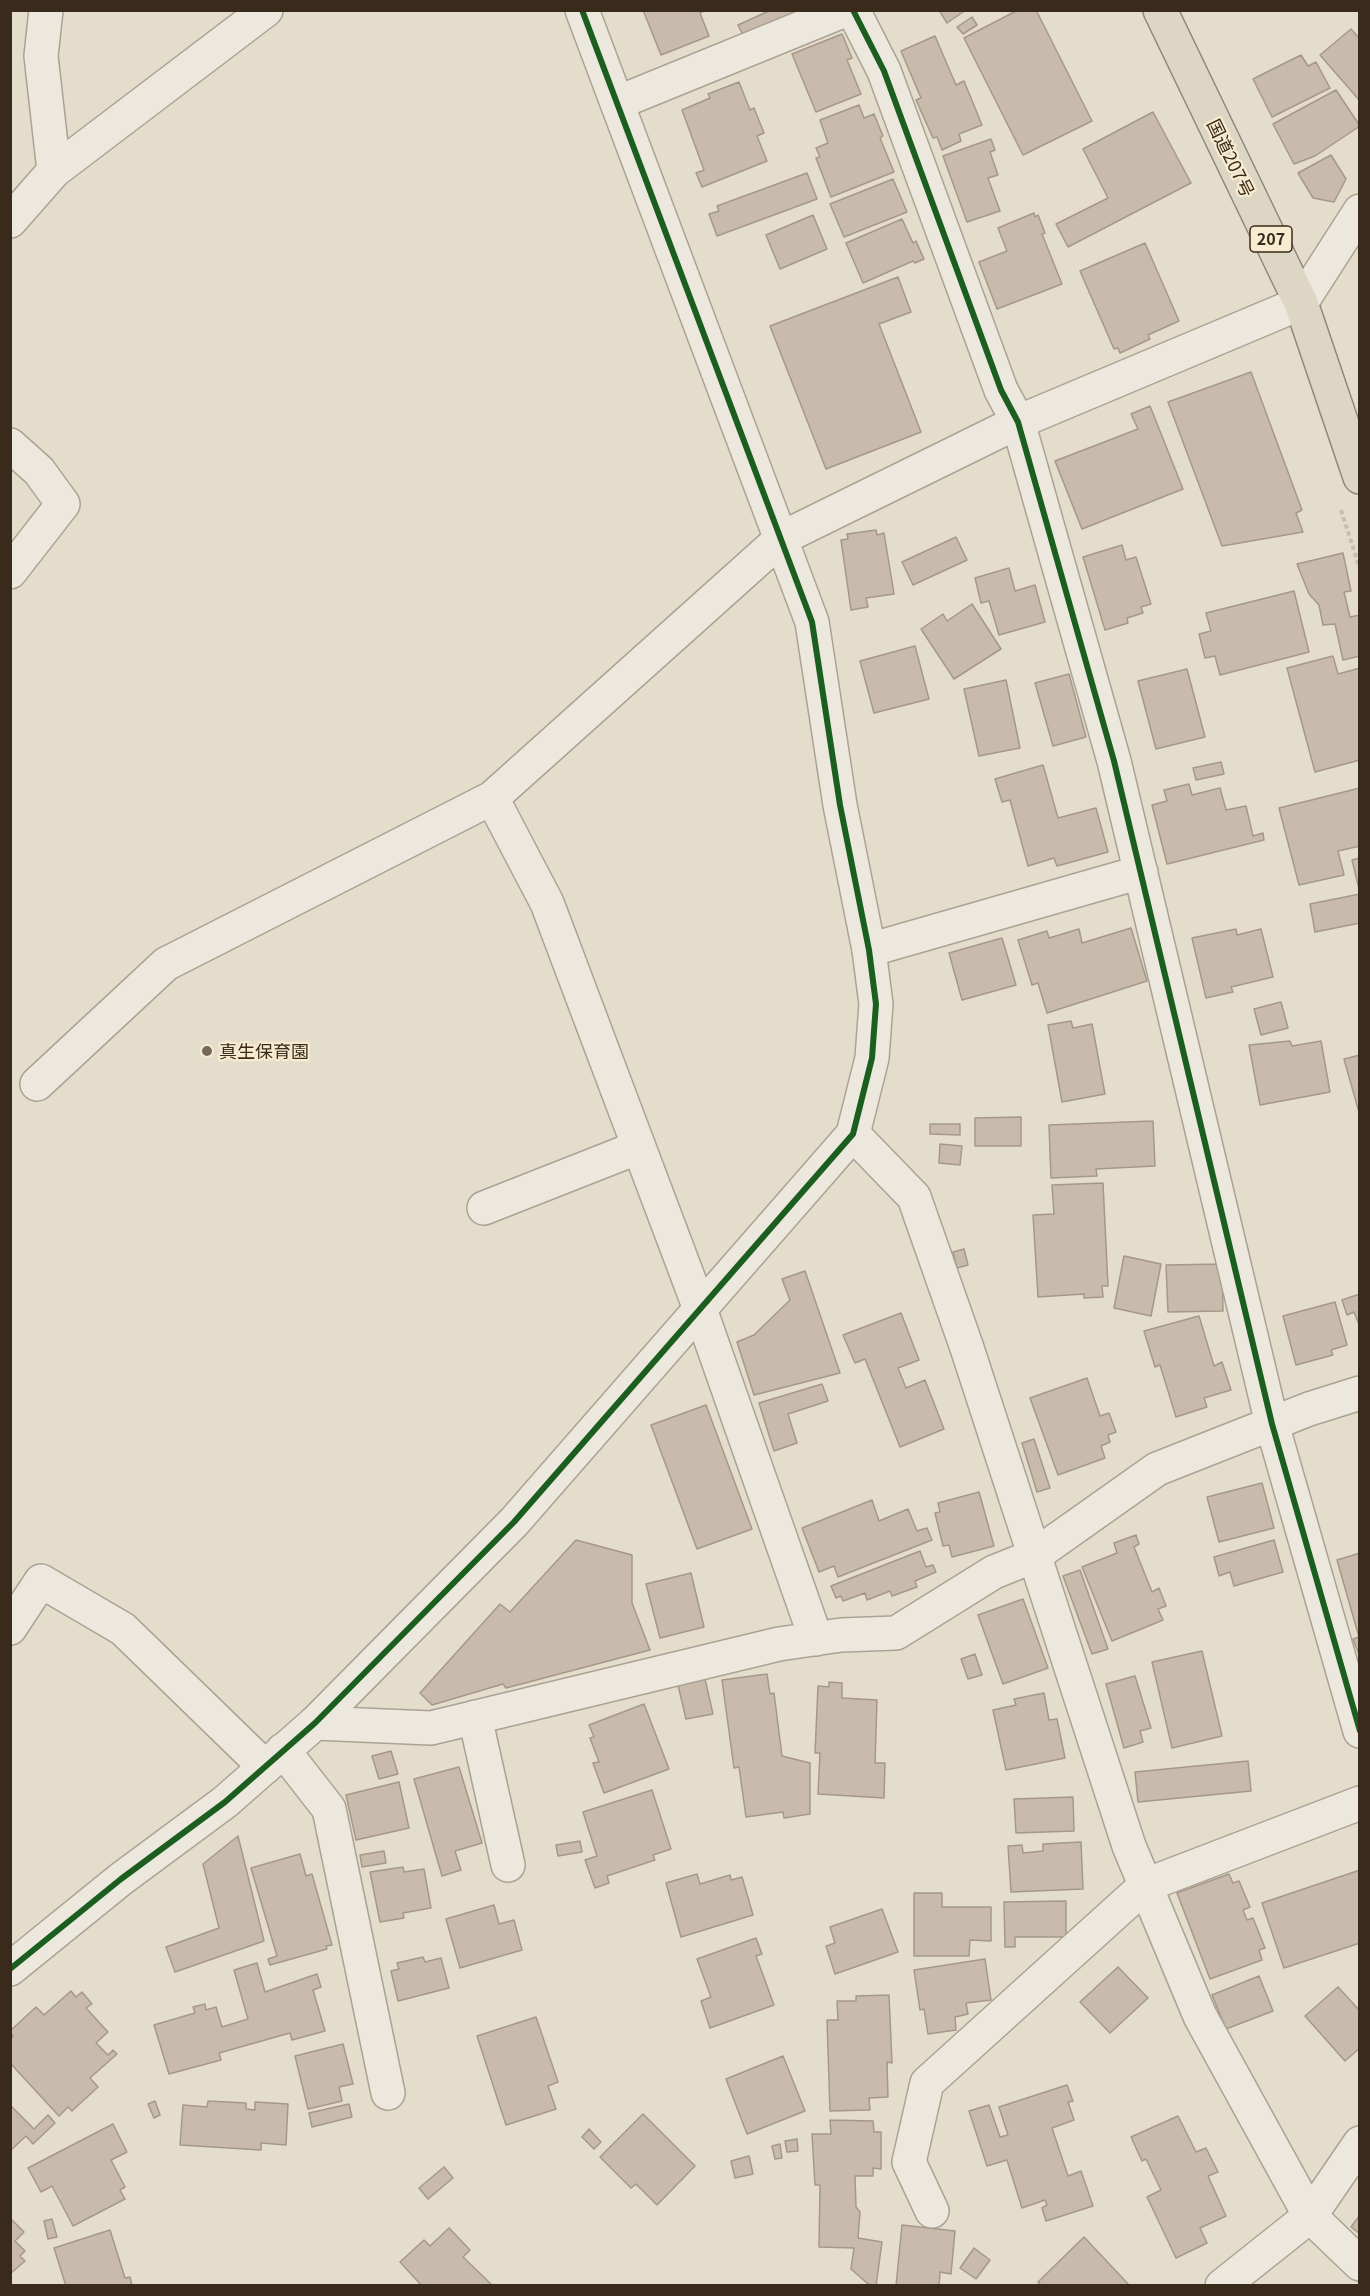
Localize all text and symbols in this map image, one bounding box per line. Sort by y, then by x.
street label: 国道207号 [1203,116,1259,200]
road number: 207 [1250,226,1292,252]
place label: 真生保育園 [219,1040,309,1062]
marker: 真生保育園 [200,1044,214,1058]

